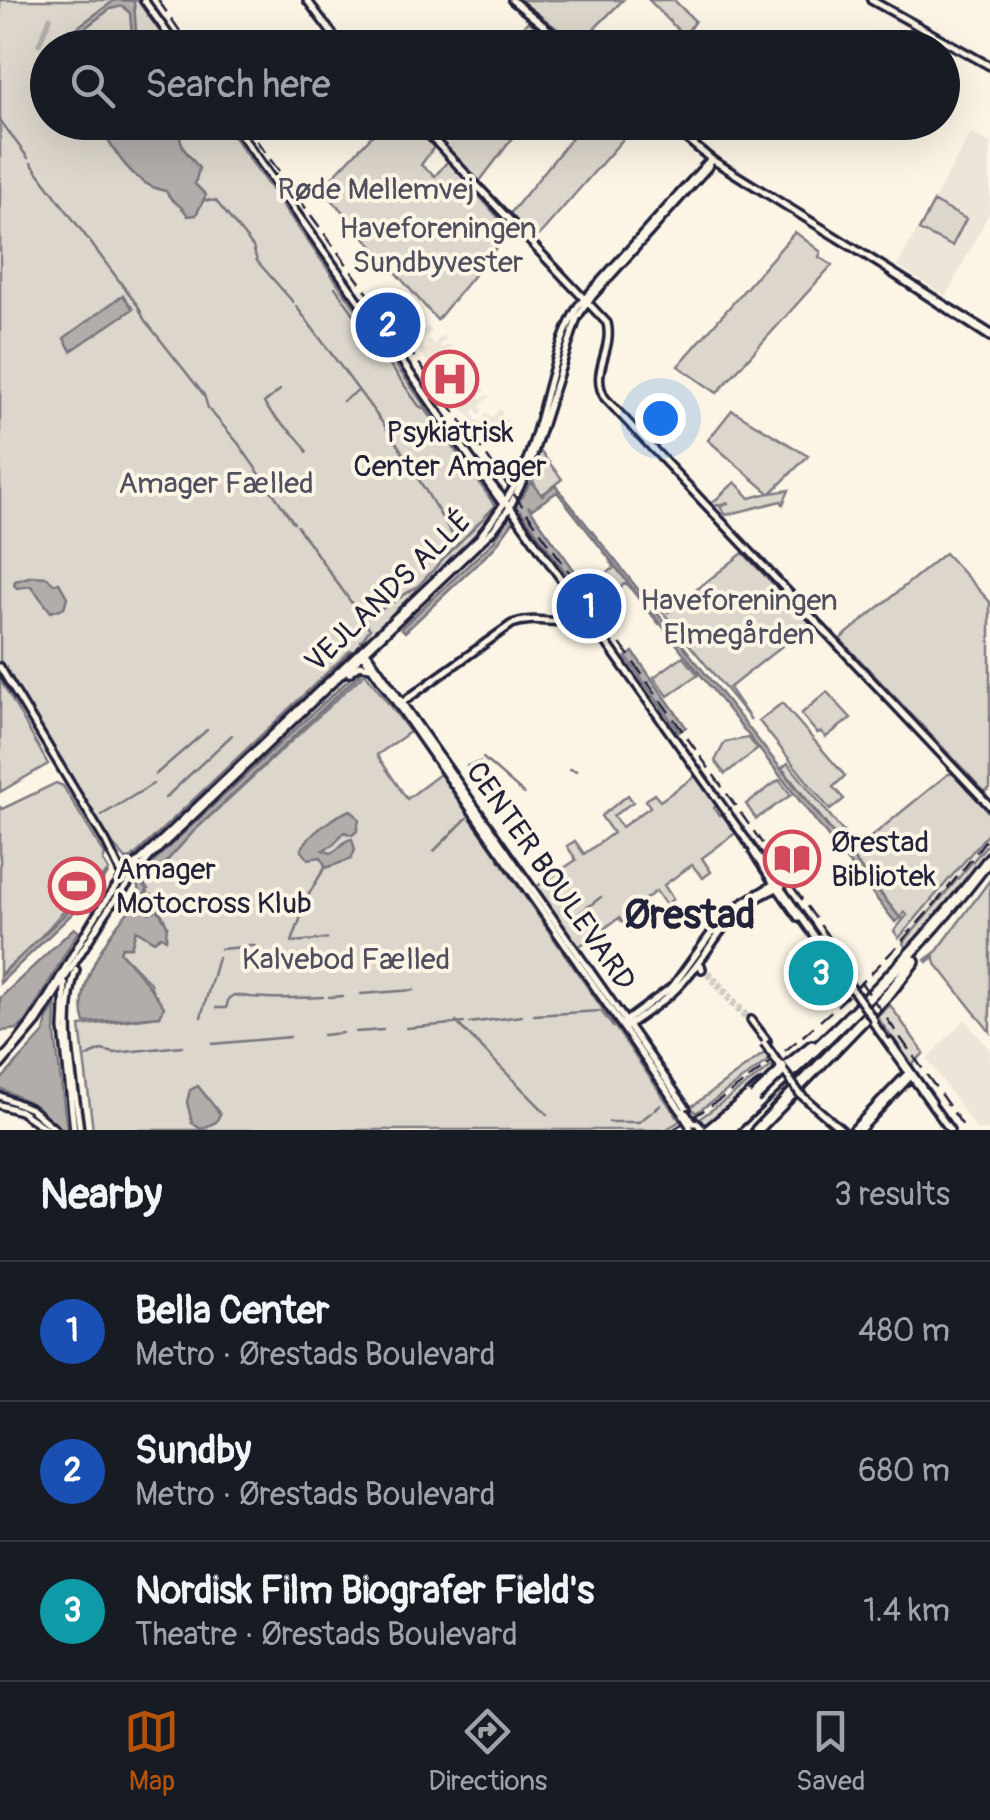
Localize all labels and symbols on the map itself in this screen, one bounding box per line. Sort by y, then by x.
park label: Røde Mellemvej [278,171,474,208]
park label: Haveforeningen Sundbyvester [339,210,537,281]
pin: 2 [356,288,420,362]
hospital icon: Psykiatrisk Center Amager [420,349,480,409]
your location [635,393,686,444]
place label: Psykiatrisk Center Amager [353,414,547,485]
park label: Amager Fælled [118,465,314,502]
street label: VEJLANDS ALLÉ [297,502,479,680]
pin: 1 [556,568,622,644]
park label: Haveforeningen Elmegården [640,582,838,653]
street label: CENTER BOULEVARD [458,755,643,998]
place label: Ørestad Bibliotek [831,824,937,895]
library icon: Ørestad Bibliotek [762,829,822,889]
place label: Amager Motocross Klub [116,851,312,922]
sports icon: Amager Motocross Klub [47,856,107,916]
district label: Ørestad [625,891,755,940]
pin: 3 [788,936,854,1010]
park label: Kalvebod Fælled [242,941,450,978]

